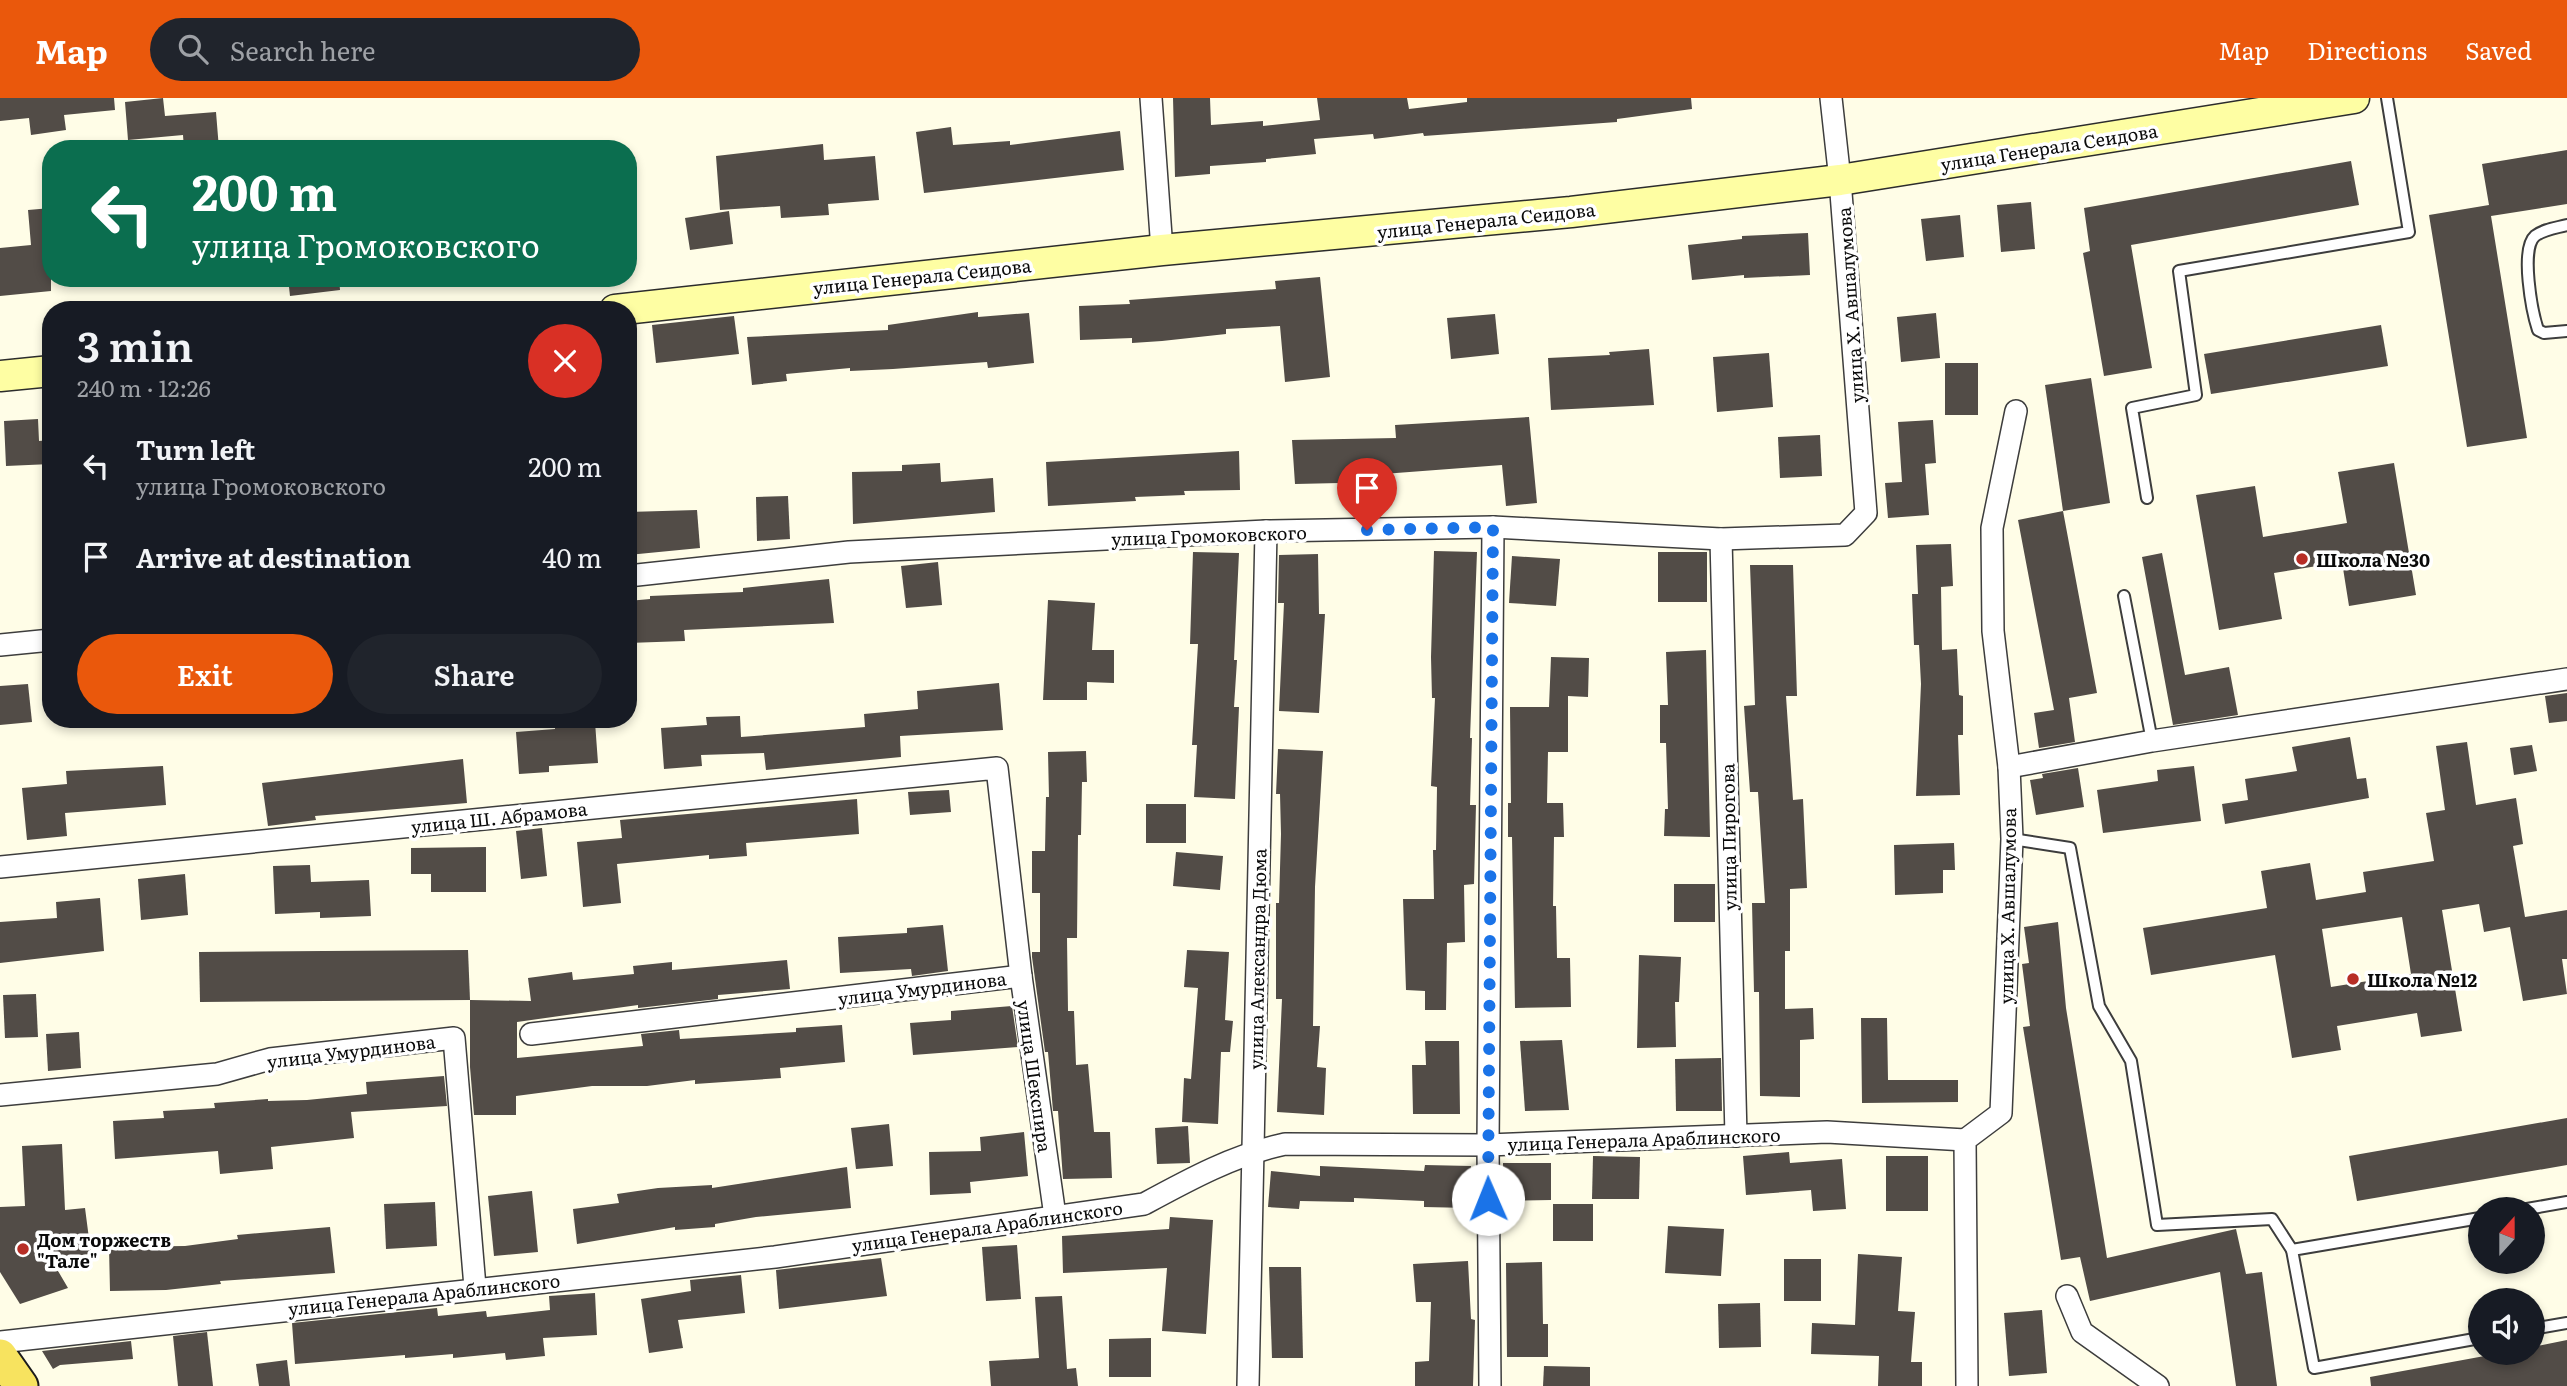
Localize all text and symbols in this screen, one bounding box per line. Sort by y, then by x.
search box [150,18,640,81]
text: Map [35,25,108,74]
icon: search [174,30,212,68]
text: Search here [230,30,376,69]
text: Map [2218,32,2269,67]
text: Directions [2307,32,2427,67]
text: Saved [2465,32,2532,67]
street label: улица Генерала Сеидова [1938,116,2160,178]
text: 200 m [192,153,337,226]
icon: left [77,168,168,259]
street label: улица Генерала Сеидова [1375,195,1597,245]
street label: улица Х. Авшалумова [1830,206,1870,404]
text: улица Громоковского [192,220,540,268]
street label: улица Генерала Сеидова [811,251,1033,301]
text: 3 min [77,313,193,375]
button: close [528,324,602,398]
text: 240 m · 12:26 [77,370,211,404]
text: Turn left [136,429,255,468]
text: 200 m [528,446,602,485]
icon: left [77,447,115,485]
pin [1337,458,1397,530]
text: улица Громоковского [136,468,386,502]
icon: arrive [1348,469,1386,507]
street label: улица Громоковского [1111,518,1307,552]
text: Arrive at destination [136,537,411,576]
text: 40 m [542,537,602,576]
icon: arrive [77,538,115,576]
place label: Школа №30 [2316,546,2430,573]
marker: Школа №30 [2294,551,2310,567]
button: Exit [77,634,333,714]
button: Share [347,634,602,714]
street label: улица Пирогова [1713,763,1743,911]
street label: улица Ш. Абрамова [410,794,589,840]
street label: улица Х. Авшалумова [1992,807,2022,1004]
street label: улица Александра Дюма [1242,848,1272,1070]
street label: улица Умурдинова [836,964,1008,1012]
place label: Школа №12 [2367,966,2477,993]
marker: Школа №12 [2345,971,2361,987]
street label: улица Шекспира [1011,998,1059,1154]
street label: улица Умурдинова [265,1027,437,1075]
street label: улица Генерала Араблинского [1507,1121,1781,1157]
position arrow [1451,1162,1525,1236]
street label: улица Генерала Араблинского [850,1194,1124,1258]
north arrow [2468,1197,2544,1274]
map controls [2468,1197,2545,1365]
place label: Дом торжеств "Тале" [37,1226,171,1274]
marker: Дом торжеств "Тале" [15,1241,31,1257]
street label: улица Генерала Араблинского [287,1266,561,1322]
button: sound [2468,1288,2545,1365]

